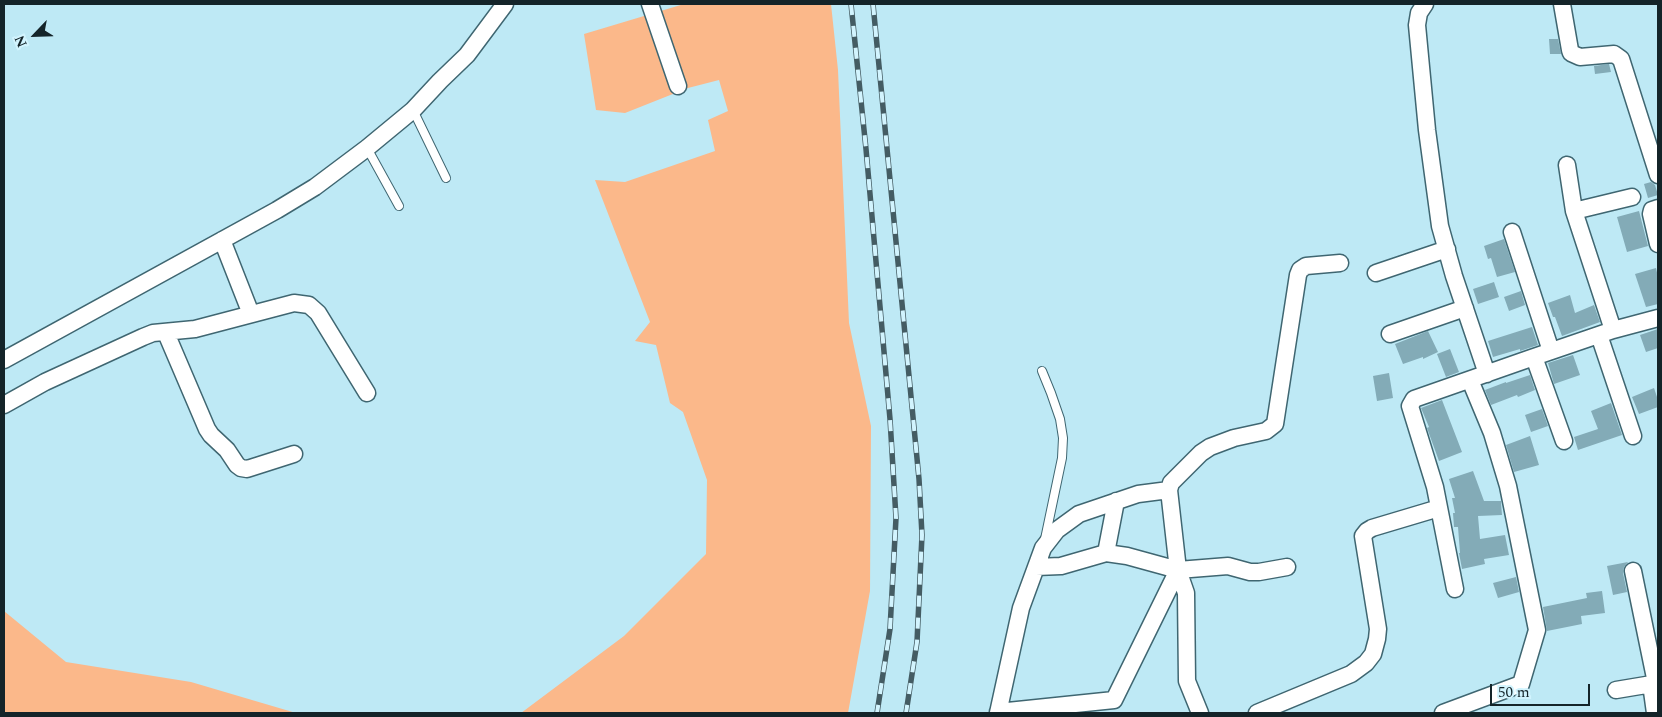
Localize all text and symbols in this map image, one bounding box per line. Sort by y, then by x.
north arrow [10,10,60,60]
text: N [9,32,33,51]
scale bar [1492,674,1592,706]
text: 50 m [1498,681,1530,704]

